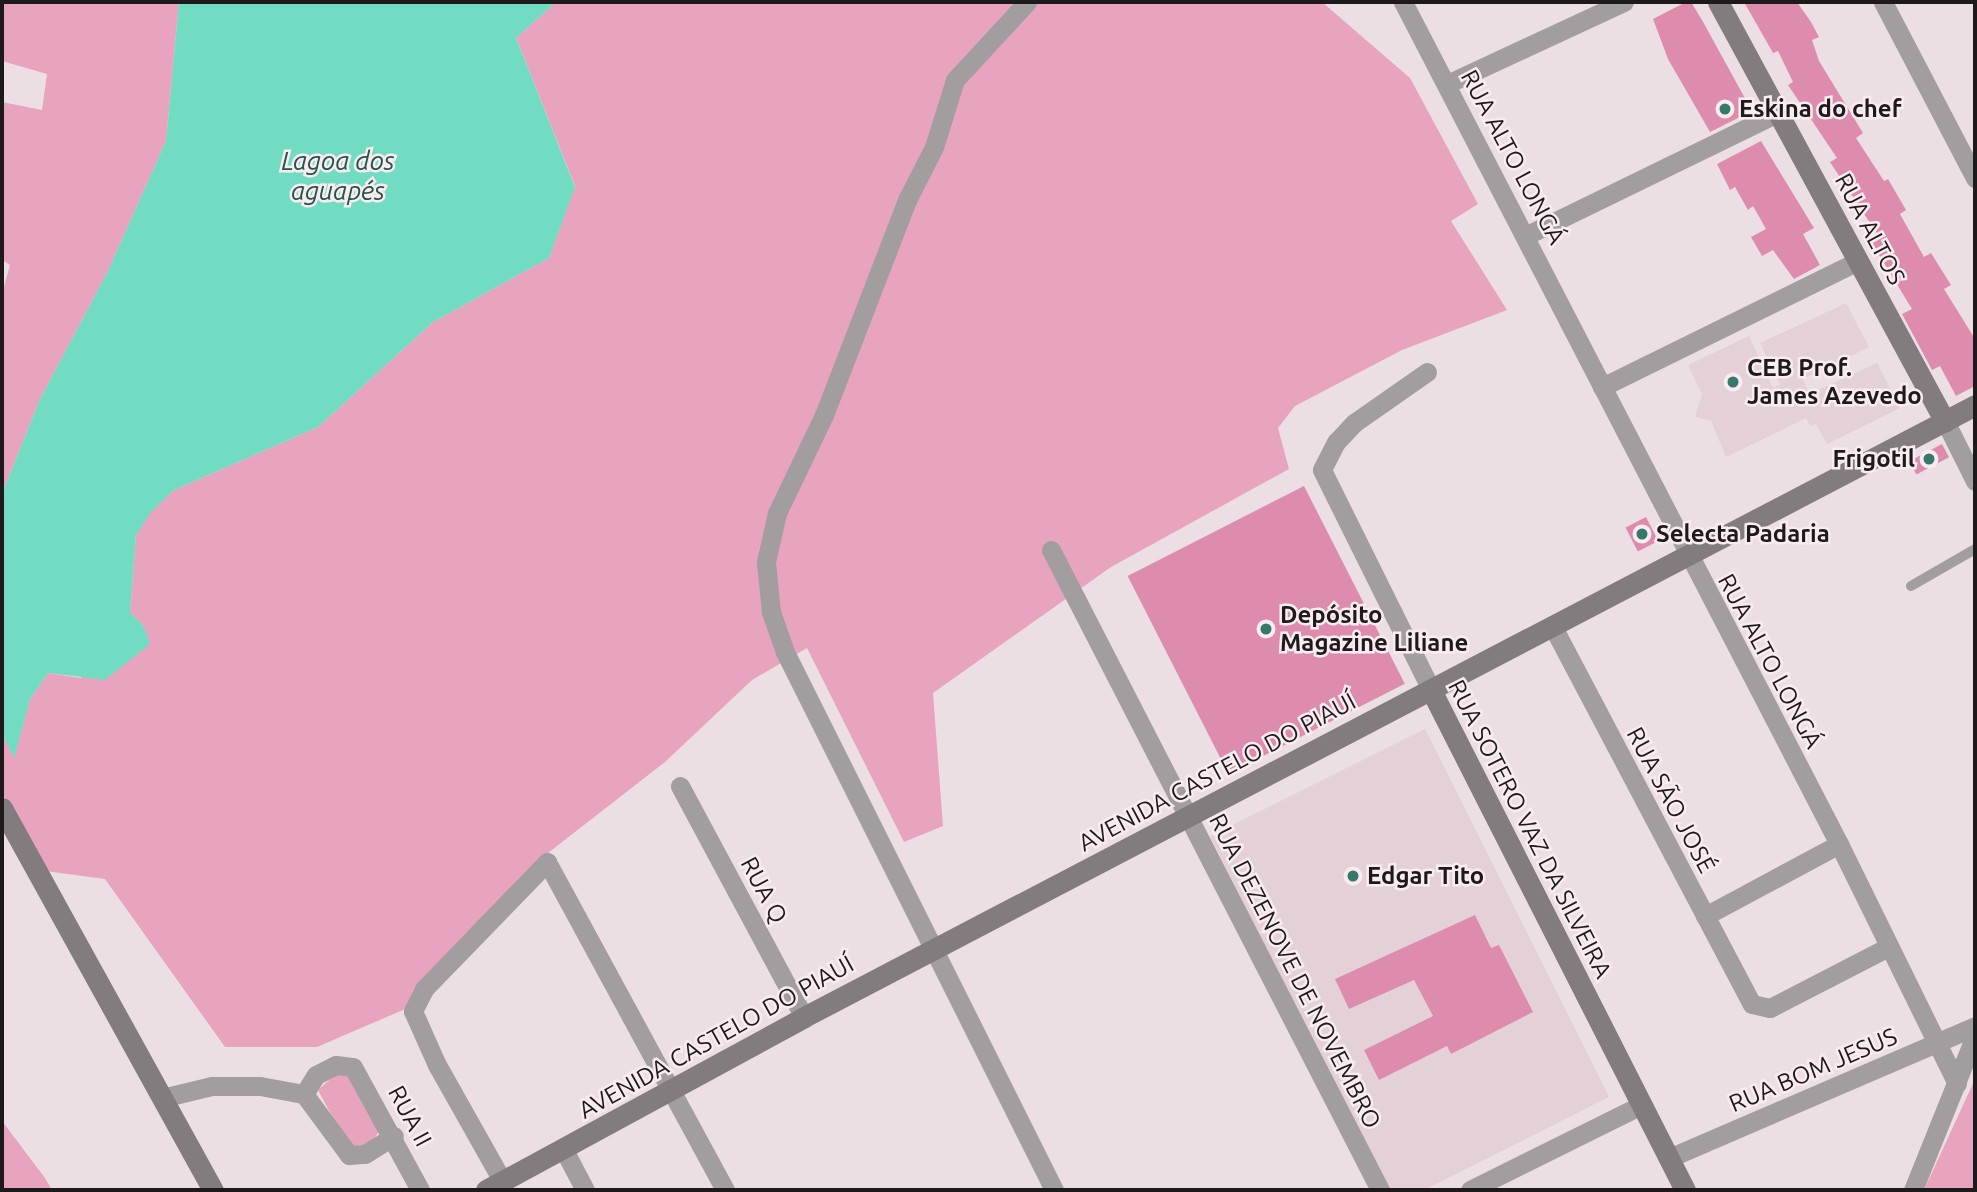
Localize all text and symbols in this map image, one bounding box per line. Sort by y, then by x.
street label: RUA ALTO LONGÁ [1455,65,1571,249]
place label: Eskina do chef [1739,95,1902,123]
marker: Eskina do chef [1717,101,1733,117]
water label: Lagoa dos aguapés [281,145,395,206]
street label: RUA ALTOS [1829,168,1911,290]
place label: CEB Prof. James Azevedo [1747,354,1922,410]
marker: CEB Prof. James Azevedo [1725,374,1741,390]
place label: Frigotil [1833,445,1915,473]
marker: Frigotil [1921,451,1937,467]
place label: Selecta Padaria [1656,520,1830,548]
marker: Selecta Padaria [1634,526,1650,542]
street label: RUA ALTO LONGÁ [1712,569,1828,753]
place label: Depósito Magazine Liliane [1280,601,1468,657]
marker: Depósito Magazine Liliane [1258,621,1274,637]
street label: RUA SOTERO VAZ DA SILVEIRA [1442,675,1618,983]
street label: AVENIDA CASTELO DO PIAUÍ [1073,687,1361,857]
street label: RUA SÃO JOSÉ [1621,722,1721,878]
street label: RUA DEZENOVE DE NOVEMBRO [1203,809,1387,1133]
street label: RUA Q [735,852,793,928]
place label: Edgar Tito [1367,862,1484,890]
marker: Edgar Tito [1345,868,1361,884]
street label: AVENIDA CASTELO DO PIAUÍ [573,949,859,1125]
street label: RUA BOM JESUS [1725,1022,1901,1118]
street label: RUA II [382,1081,438,1151]

